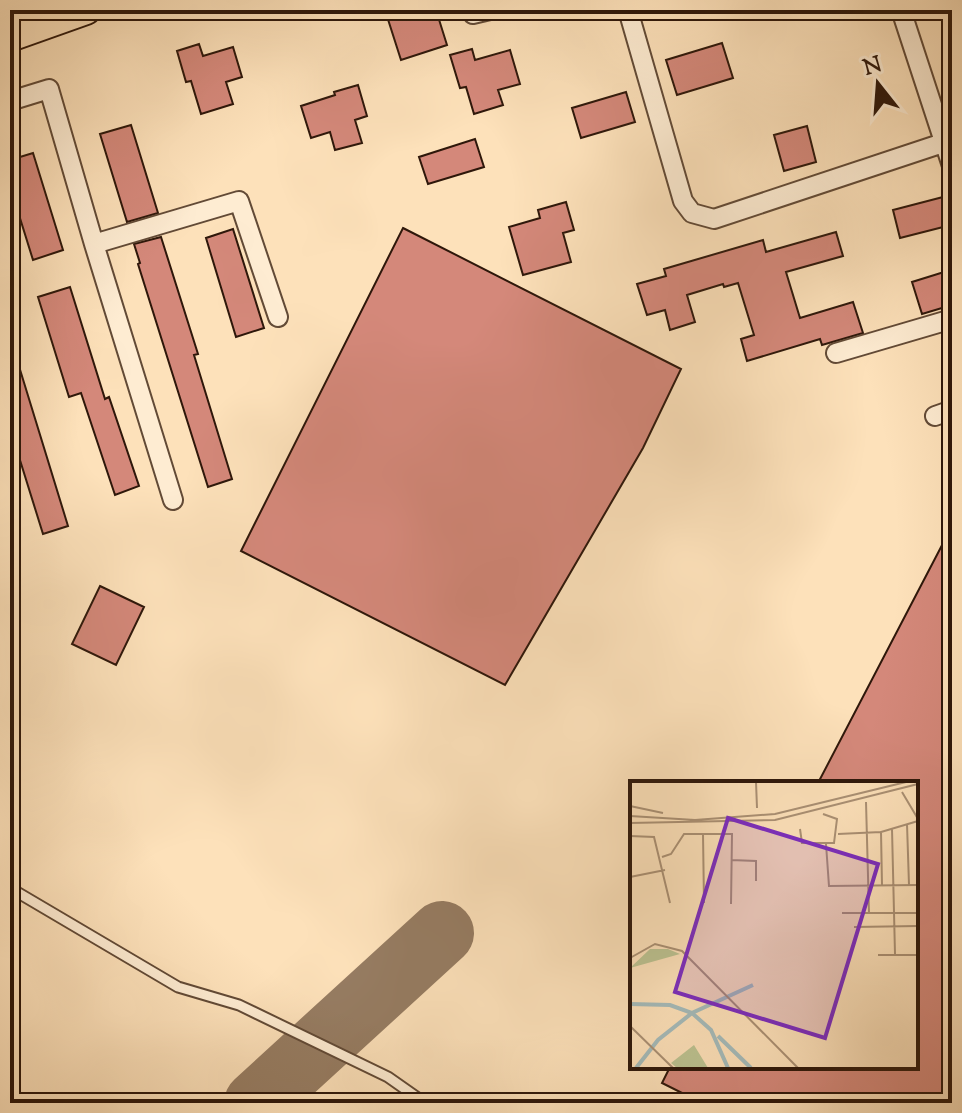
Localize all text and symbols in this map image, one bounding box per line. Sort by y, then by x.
north arrow [838,44,918,124]
text: N [860,50,887,86]
inset map [630,781,918,1069]

